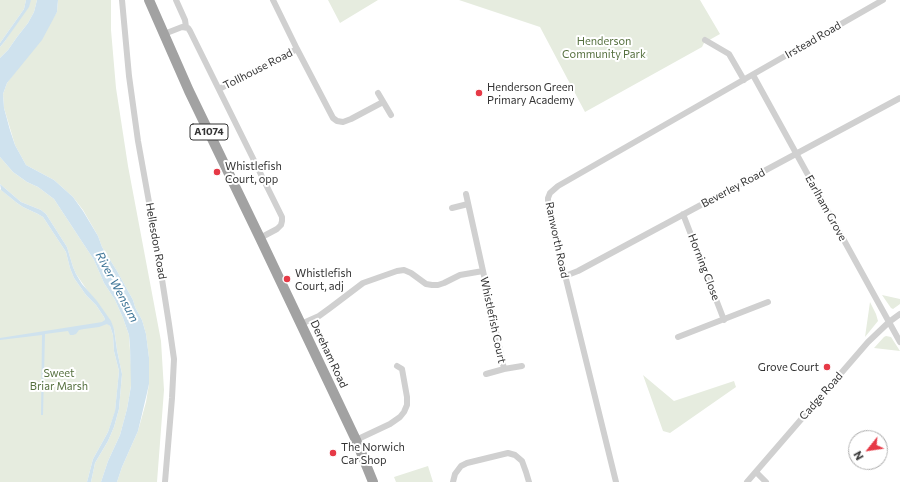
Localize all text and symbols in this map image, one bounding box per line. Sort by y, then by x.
street label: Irstead Road [783,19,843,61]
park label: Henderson Community Park [562,34,646,60]
street label: Tollhouse Road [221,46,295,92]
place label: Henderson Green Primary Academy [487,80,575,106]
marker: Henderson Green Primary Academy [474,88,484,98]
road number: A1074 [190,124,228,140]
place label: Whistlefish Court, opp [225,159,282,185]
street label: Beverley Road [699,166,767,210]
marker: Whistlefish Court, opp [212,167,222,177]
street label: Earlham Grove [803,173,849,243]
street label: Ranworth Road [542,201,572,279]
street label: Hellesdon Road [143,202,169,280]
street label: Horning Close [685,232,723,302]
water label: River Wensum [92,249,142,325]
place label: Whistlefish Court, adj [295,266,352,292]
marker: Whistlefish Court, adj [282,274,292,284]
street label: Whistlefish Court [477,276,509,364]
street label: Dereham Road [308,318,350,390]
place label: Grove Court [758,360,819,374]
marker: Grove Court [822,362,832,372]
park label: Sweet Briar Marsh [30,366,88,392]
street label: Cadge Road [797,369,845,423]
north arrow [848,430,888,470]
place label: The Norwich Car Shop [341,440,405,466]
marker: The Norwich Car Shop [328,448,338,458]
text: N [850,449,866,463]

